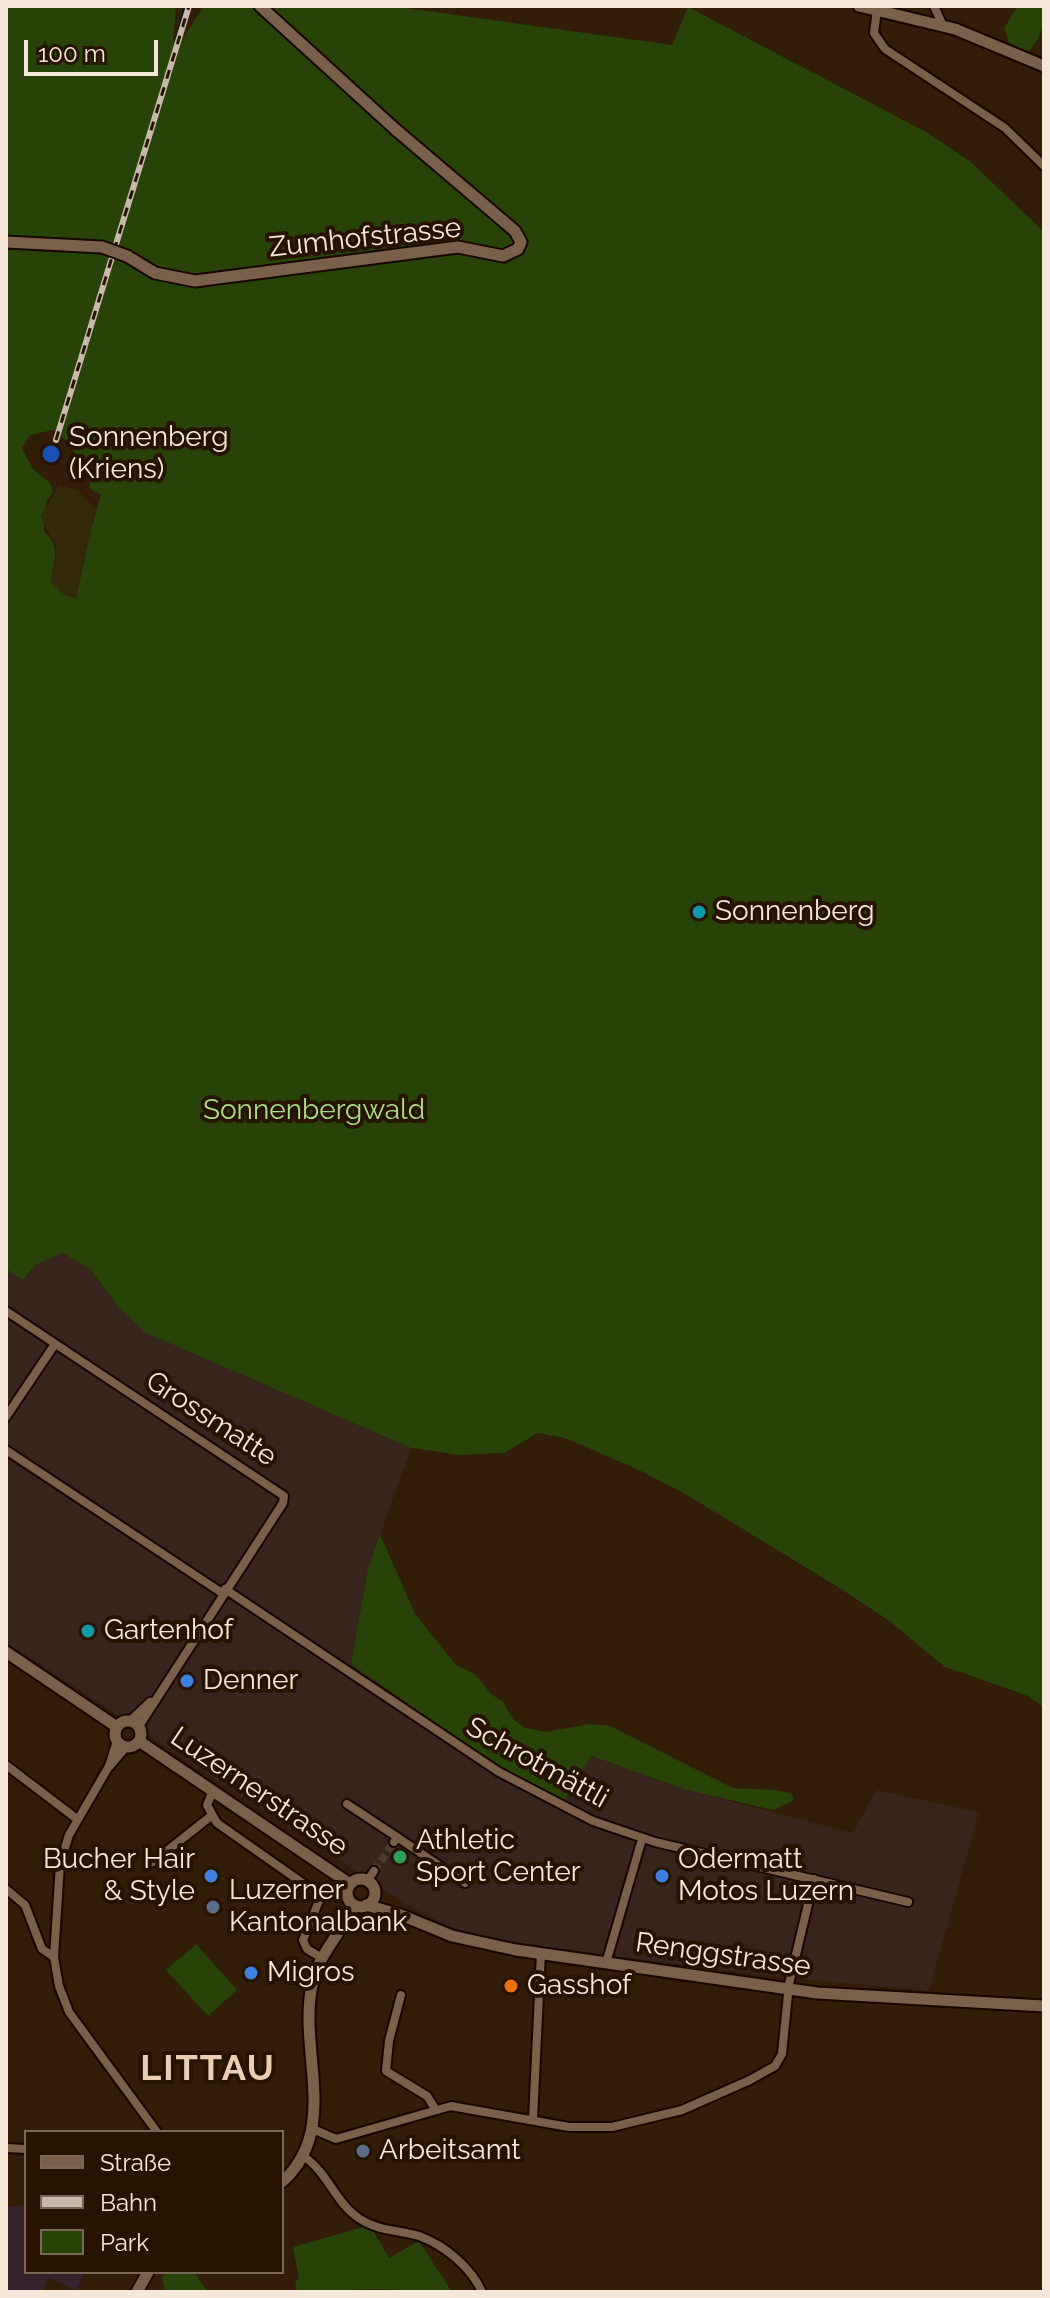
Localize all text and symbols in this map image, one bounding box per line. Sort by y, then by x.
scale bar [28,24,162,74]
text: 100 m [38,39,106,68]
street label: Zumhofstrasse [267,211,463,265]
place label: Sonnenberg (Kriens) [69,421,229,487]
marker: Sonnenberg (Kriens) [40,443,62,465]
place label: Sonnenberg [715,895,875,929]
marker: Sonnenberg [690,903,708,921]
park label: Sonnenbergwald [203,1094,425,1128]
street label: Grossmatte [139,1364,283,1474]
place label: Gartenhof [104,1614,233,1648]
marker: Gartenhof [79,1622,97,1640]
place label: Denner [203,1664,298,1698]
marker: Denner [178,1672,196,1690]
street label: Schrotmättli [460,1710,614,1816]
street label: Luzernerstrasse [164,1720,354,1864]
place label: Athletic Sport Center [416,1824,581,1890]
place label: Bucher Hair & Style [43,1843,195,1909]
place label: Odermatt Motos Luzern [678,1843,854,1909]
marker: Athletic Sport Center [391,1848,409,1866]
marker: Bucher Hair & Style [202,1867,220,1885]
marker: Odermatt Motos Luzern [653,1867,671,1885]
place label: Luzerner Kantonalbank [229,1874,407,1940]
marker: Luzerner Kantonalbank [204,1898,222,1916]
street label: Renggstrasse [633,1926,813,1984]
place label: Migros [267,1956,355,1990]
marker: Migros [242,1964,260,1982]
place label: Gasshof [527,1969,631,2003]
marker: Gasshof [502,1977,520,1995]
district label: LITTAU [140,2047,276,2091]
legend [24,2130,284,2274]
place label: Arbeitsamt [379,2134,521,2168]
marker: Arbeitsamt [354,2142,372,2160]
text: Straße [100,2148,171,2177]
text: Bahn [100,2188,157,2217]
text: Park [100,2228,149,2257]

